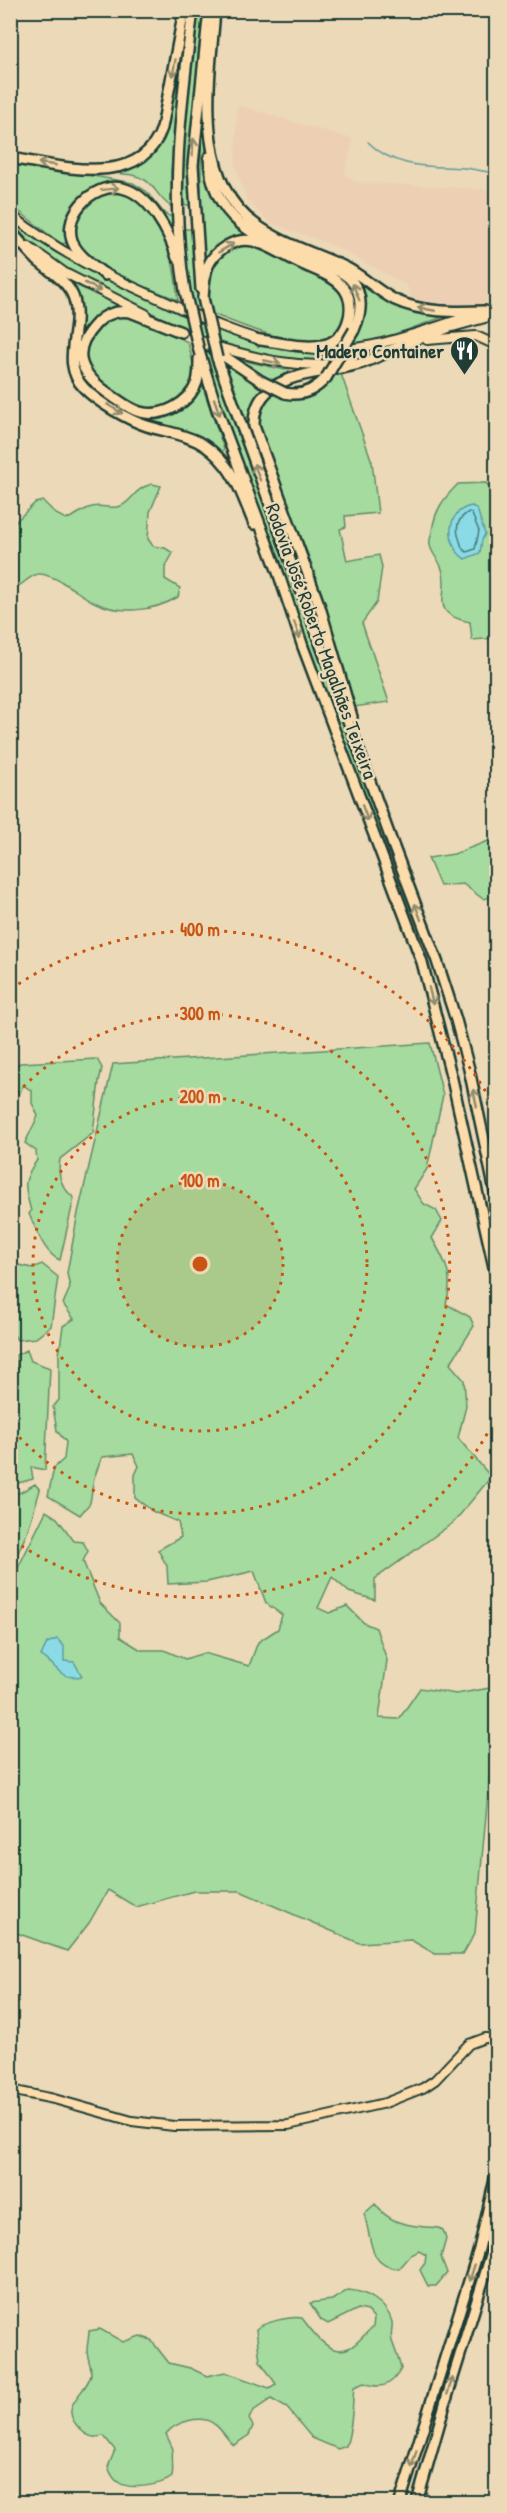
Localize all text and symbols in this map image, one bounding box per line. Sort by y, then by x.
one-way arrow [168,58,179,77]
one-way arrow [188,138,199,157]
one-way arrow [38,158,58,169]
one-way arrow [100,184,120,195]
one-way arrow [217,241,234,253]
one-way arrow [83,282,101,293]
one-way arrow [350,284,361,302]
one-way arrow [417,303,437,314]
restaurant icon: Madero Container [449,334,481,376]
place label: Madero Container [316,337,444,364]
one-way arrow [261,357,281,368]
one-way arrow [212,397,223,416]
one-way arrow [106,404,123,416]
one-way arrow [251,464,262,482]
street label: Rodovia José Roberto Magalhães Teixeira [260,500,385,783]
one-way arrow [293,620,304,638]
one-way arrow [360,803,371,821]
one-way arrow [412,903,423,922]
text: 400 m [180,917,220,942]
one-way arrow [426,986,437,1005]
text: 300 m [180,1001,220,1026]
text: 200 m [180,1084,220,1109]
one-way arrow [469,1089,480,1108]
text: 100 m [180,1168,220,1193]
centre of rings [190,1254,210,1274]
one-way arrow [466,2263,477,2282]
one-way arrow [445,2377,456,2396]
one-way arrow [408,2449,419,2468]

